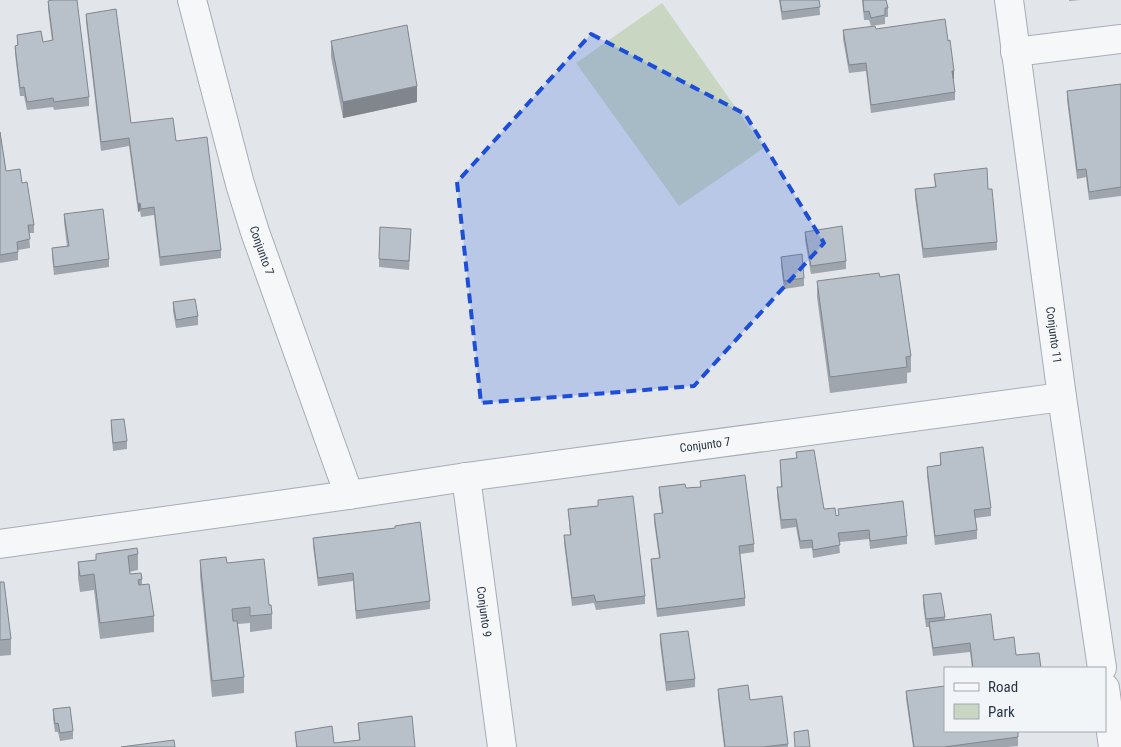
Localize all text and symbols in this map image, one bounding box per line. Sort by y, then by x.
street label: Conjunto 7 [247,224,277,277]
street label: Conjunto 11 [1043,306,1064,364]
street label: Conjunto 7 [679,435,731,455]
street label: Conjunto 9 [474,586,494,638]
legend [944,667,1106,732]
text: Road [988,678,1018,696]
text: Park [988,703,1015,721]

